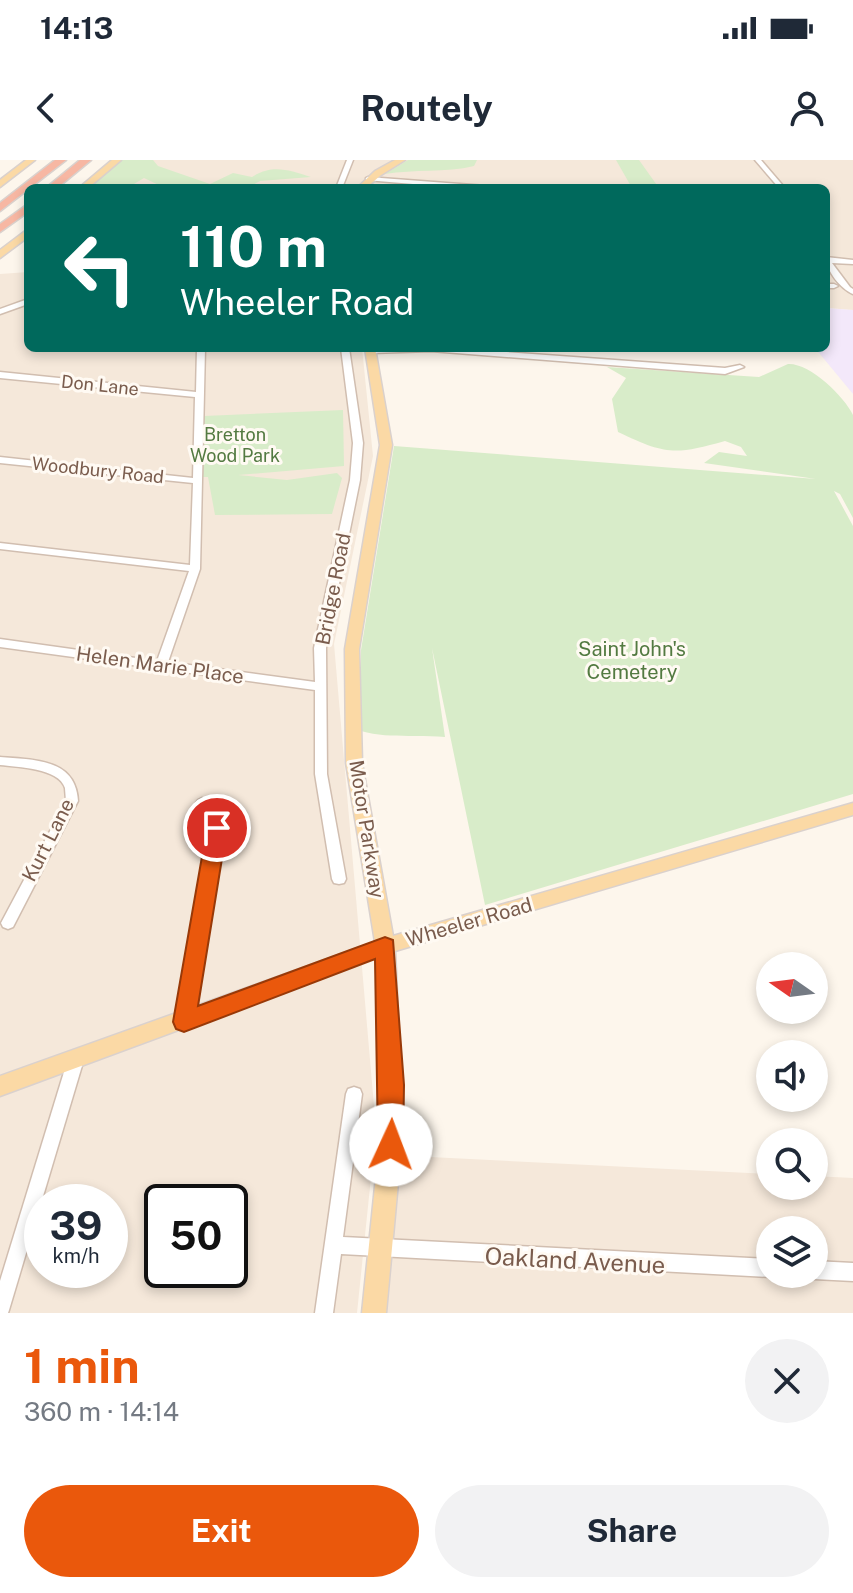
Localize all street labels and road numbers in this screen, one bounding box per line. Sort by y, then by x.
street label: Don Lane [60,370,140,400]
street label: Woodbury Road [31,453,165,487]
street label: Bridge Road [310,531,356,647]
street label: Helen Marie Place [75,641,245,689]
street label: Motor Parkway [344,758,390,900]
street label: Kurt Lane [17,794,79,886]
street label: Wheeler Road [403,893,535,951]
street label: Oakland Avenue [484,1241,666,1279]

